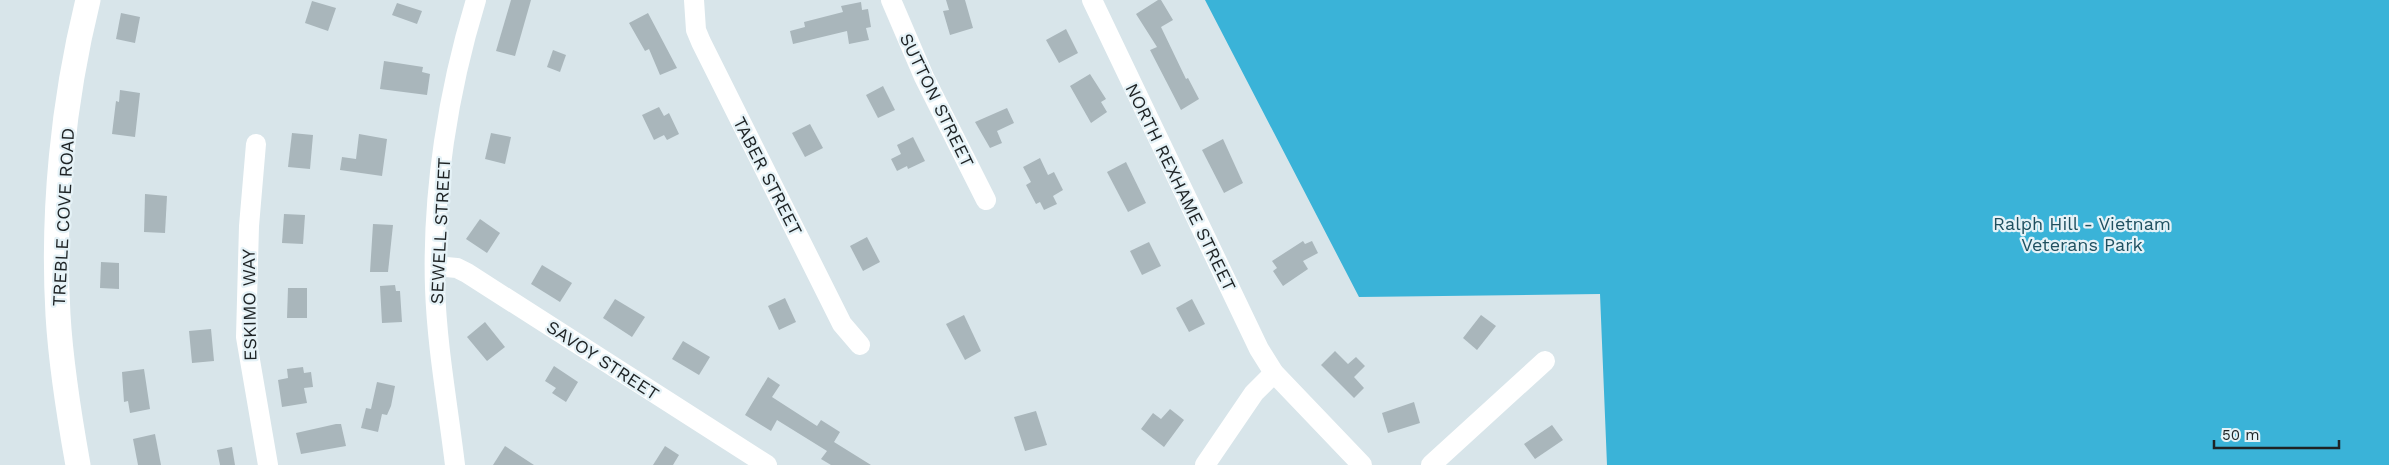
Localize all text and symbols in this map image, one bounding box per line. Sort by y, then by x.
street label: SUTTON STREET [896,30,979,170]
street label: NORTH REXHAME STREET [1121,80,1241,294]
street label: TABER STREET [729,113,807,239]
street label: TREBLE COVE ROAD [48,127,78,307]
street label: SEWELL STREET [426,157,454,305]
park label: Ralph Hill - Vietnam Veterans Park [1993,213,2171,255]
street label: ESKIMO WAY [238,248,260,361]
street label: SAVOY STREET [543,316,663,404]
scale bar [2214,418,2339,450]
text: 50 m [2222,426,2259,444]

